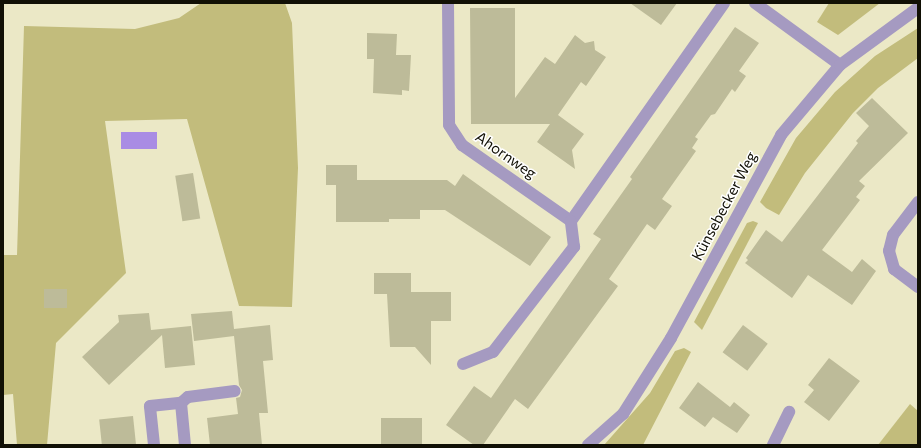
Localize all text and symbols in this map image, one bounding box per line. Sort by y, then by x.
street label: Ahornweg [472,128,540,182]
street label: Künsebecker Weg [688,149,760,263]

